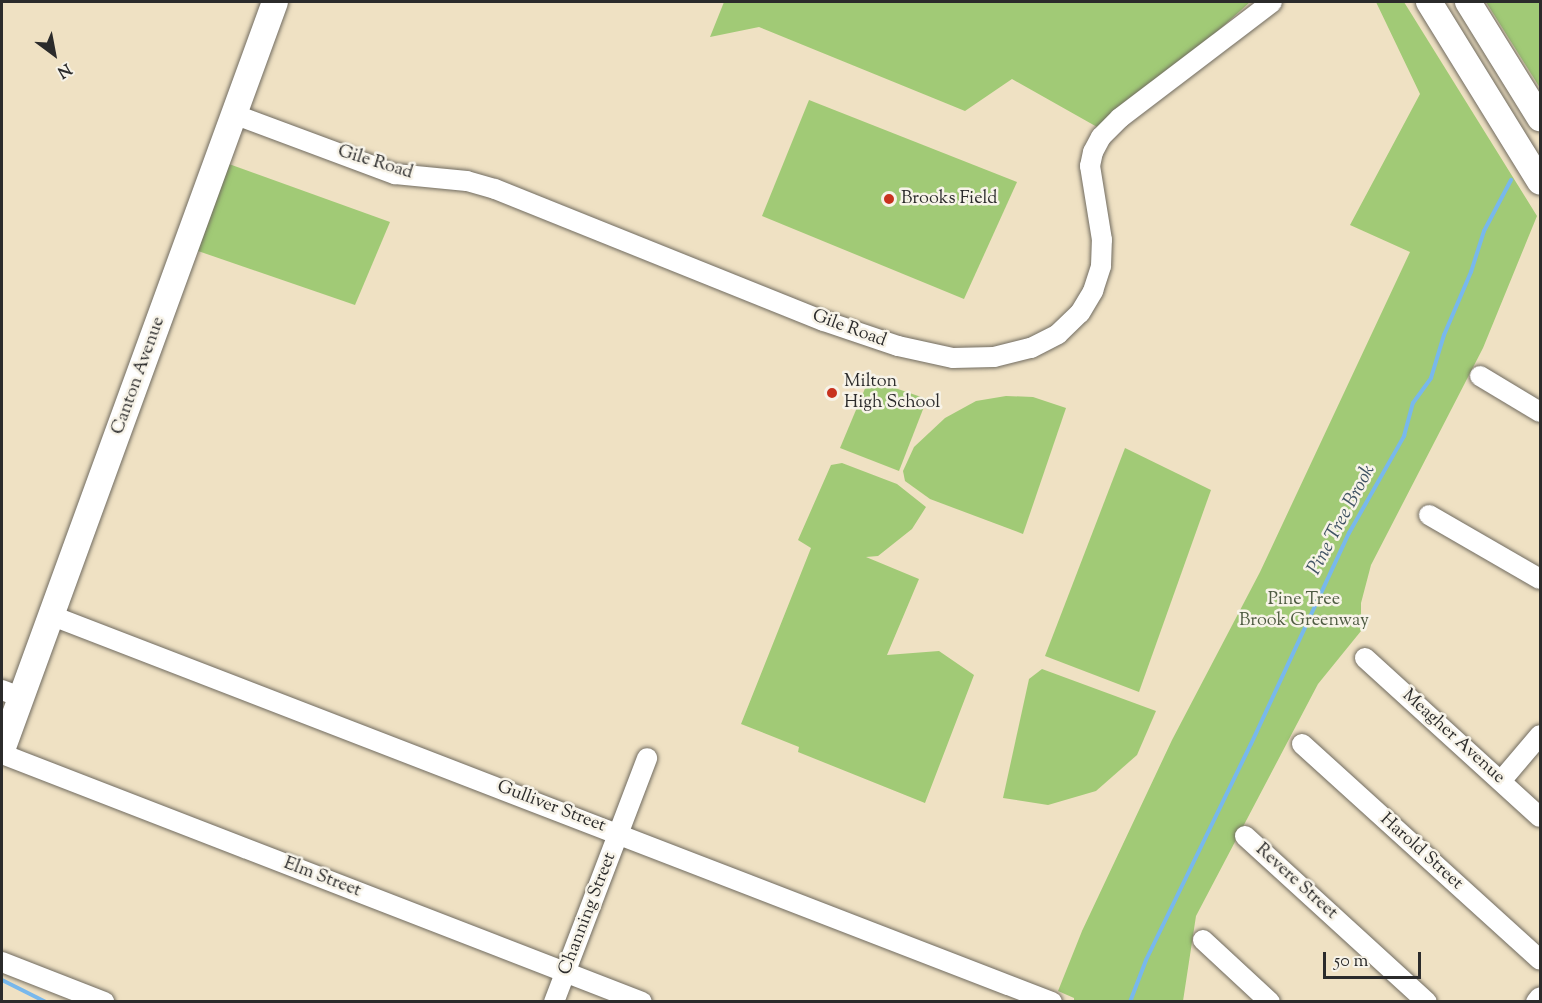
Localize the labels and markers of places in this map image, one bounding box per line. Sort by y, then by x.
place label: Brooks Field [901,188,997,210]
marker: Brooks Field [882,192,896,206]
place label: Milton High School [844,372,940,415]
marker: Milton High School [825,386,839,400]

